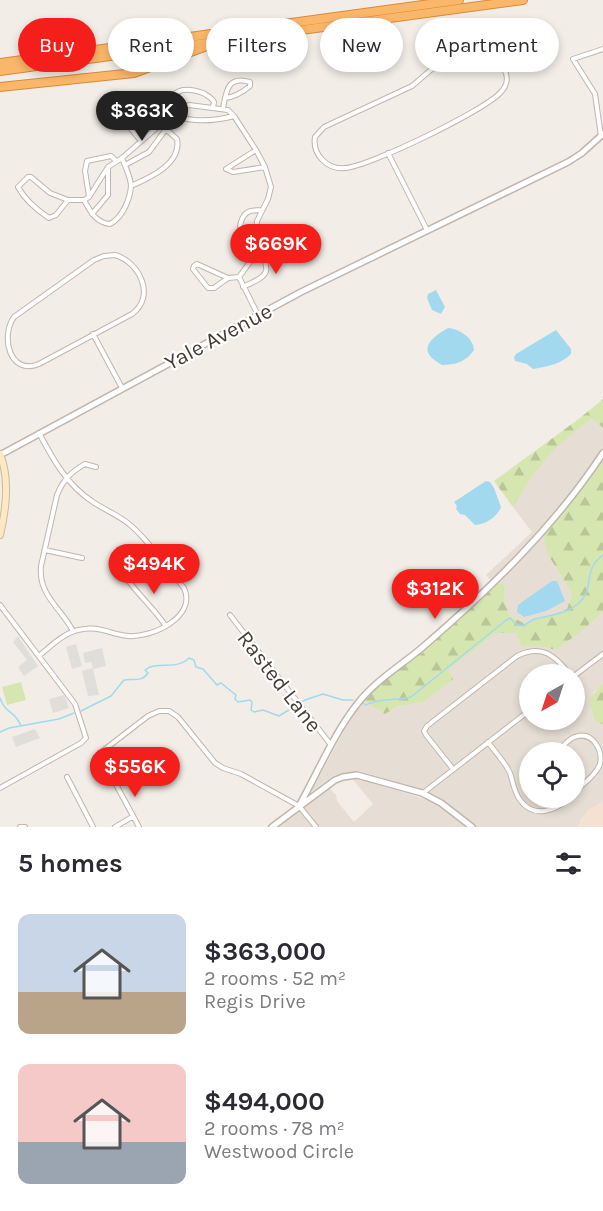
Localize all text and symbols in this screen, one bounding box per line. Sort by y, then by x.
chip: Buy [18,18,96,72]
chip: Rent [108,18,194,72]
chip: Filters [206,18,308,72]
chip: New [320,18,403,72]
chip: Apartment [415,18,559,72]
pin: $363K [100,91,184,142]
text: $363K [110,99,174,122]
pin: $669K [234,224,318,275]
text: $669K [244,232,308,255]
street label: Yale Avenue [160,298,277,376]
pin: $494K [112,544,196,595]
text: $494K [123,552,185,575]
pin: $312K [393,569,477,620]
text: $312K [406,577,464,600]
street label: Rasted Lane [231,626,327,738]
north arrow [519,664,585,730]
map controls [519,664,585,808]
button: locate [519,742,585,808]
pin: $556K [93,747,177,798]
text: $556K [104,755,166,778]
icon: filters [552,847,585,880]
text: 5 homes [18,848,123,879]
text: $363,000 [204,936,326,967]
icon: home [66,938,138,1010]
text: 2 rooms · 52 m² [204,967,346,990]
text: Regis Drive [204,990,306,1013]
text: $494,000 [204,1086,325,1117]
icon: home [66,1088,138,1160]
text: 2 rooms · 78 m² [204,1117,345,1140]
text: Westwood Circle [204,1140,354,1163]

